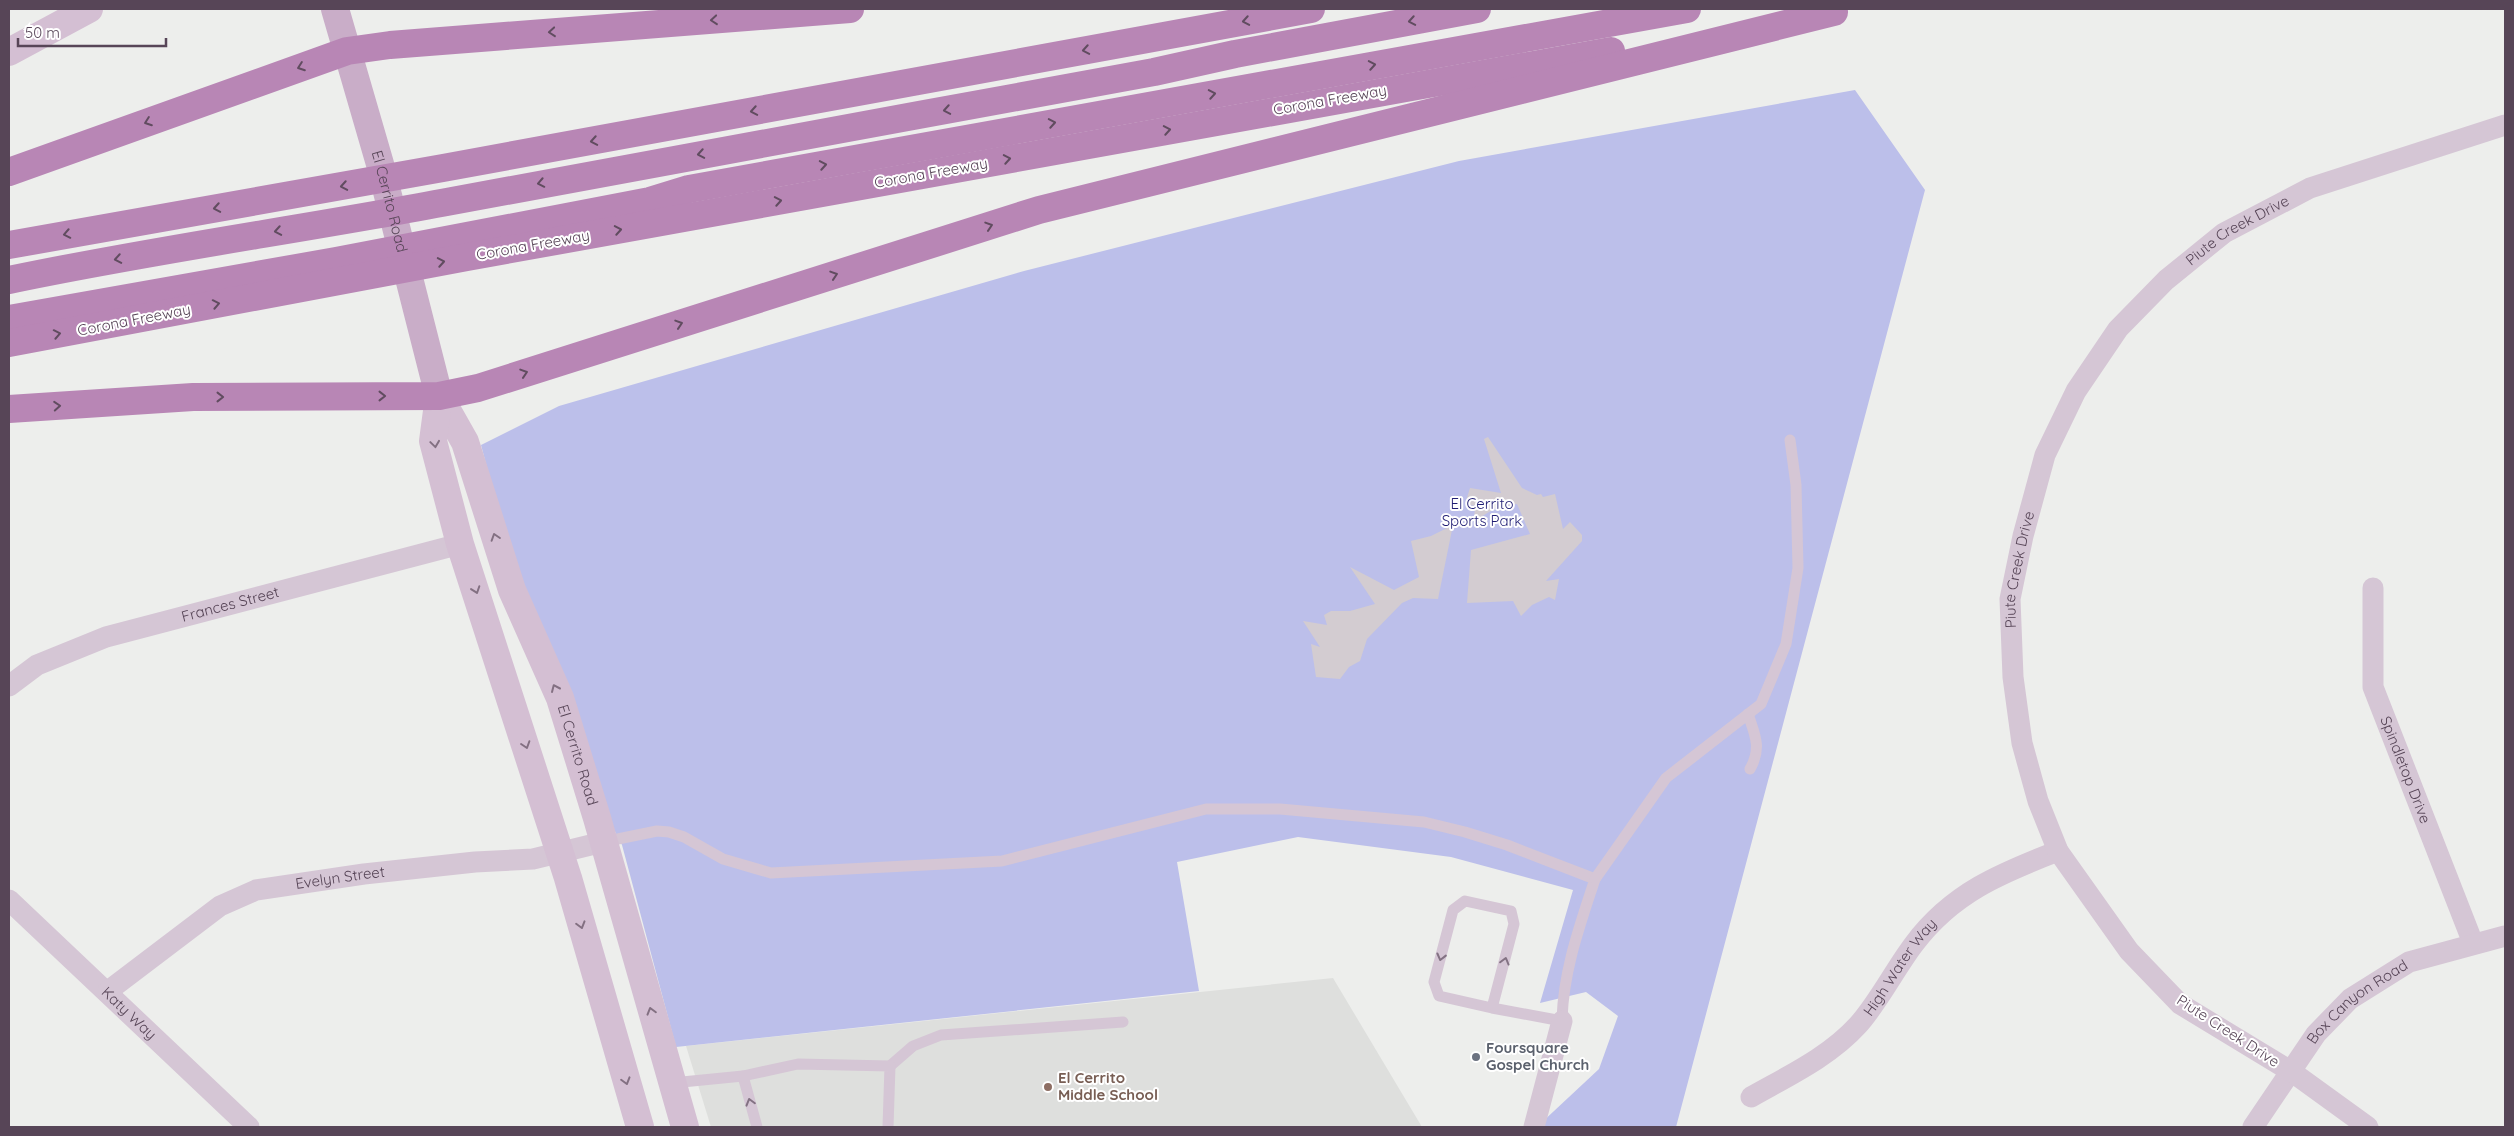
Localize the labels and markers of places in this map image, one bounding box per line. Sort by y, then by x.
place label: Foursquare Gospel Church [1486,1038,1589,1074]
marker: Foursquare Gospel Church [1470,1051,1482,1063]
place label: El Cerrito Middle School [1058,1068,1158,1104]
marker: El Cerrito Middle School [1042,1081,1054,1093]

